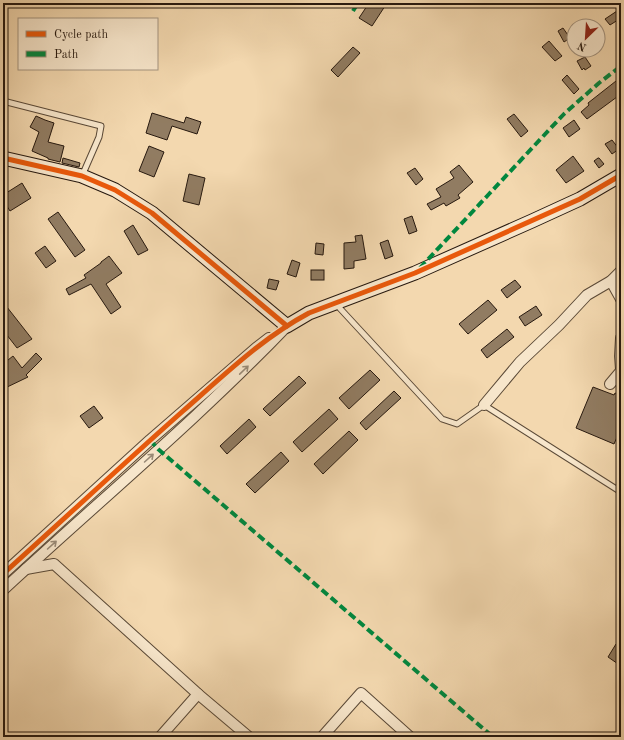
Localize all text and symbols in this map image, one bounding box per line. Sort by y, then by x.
legend [18,18,158,70]
north arrow [566,18,606,58]
text: Cycle path [54,29,109,41]
text: N [576,39,589,52]
text: Path [54,49,79,61]
one-way arrow [239,365,249,374]
one-way arrow [144,453,154,462]
one-way arrow [47,540,58,549]

